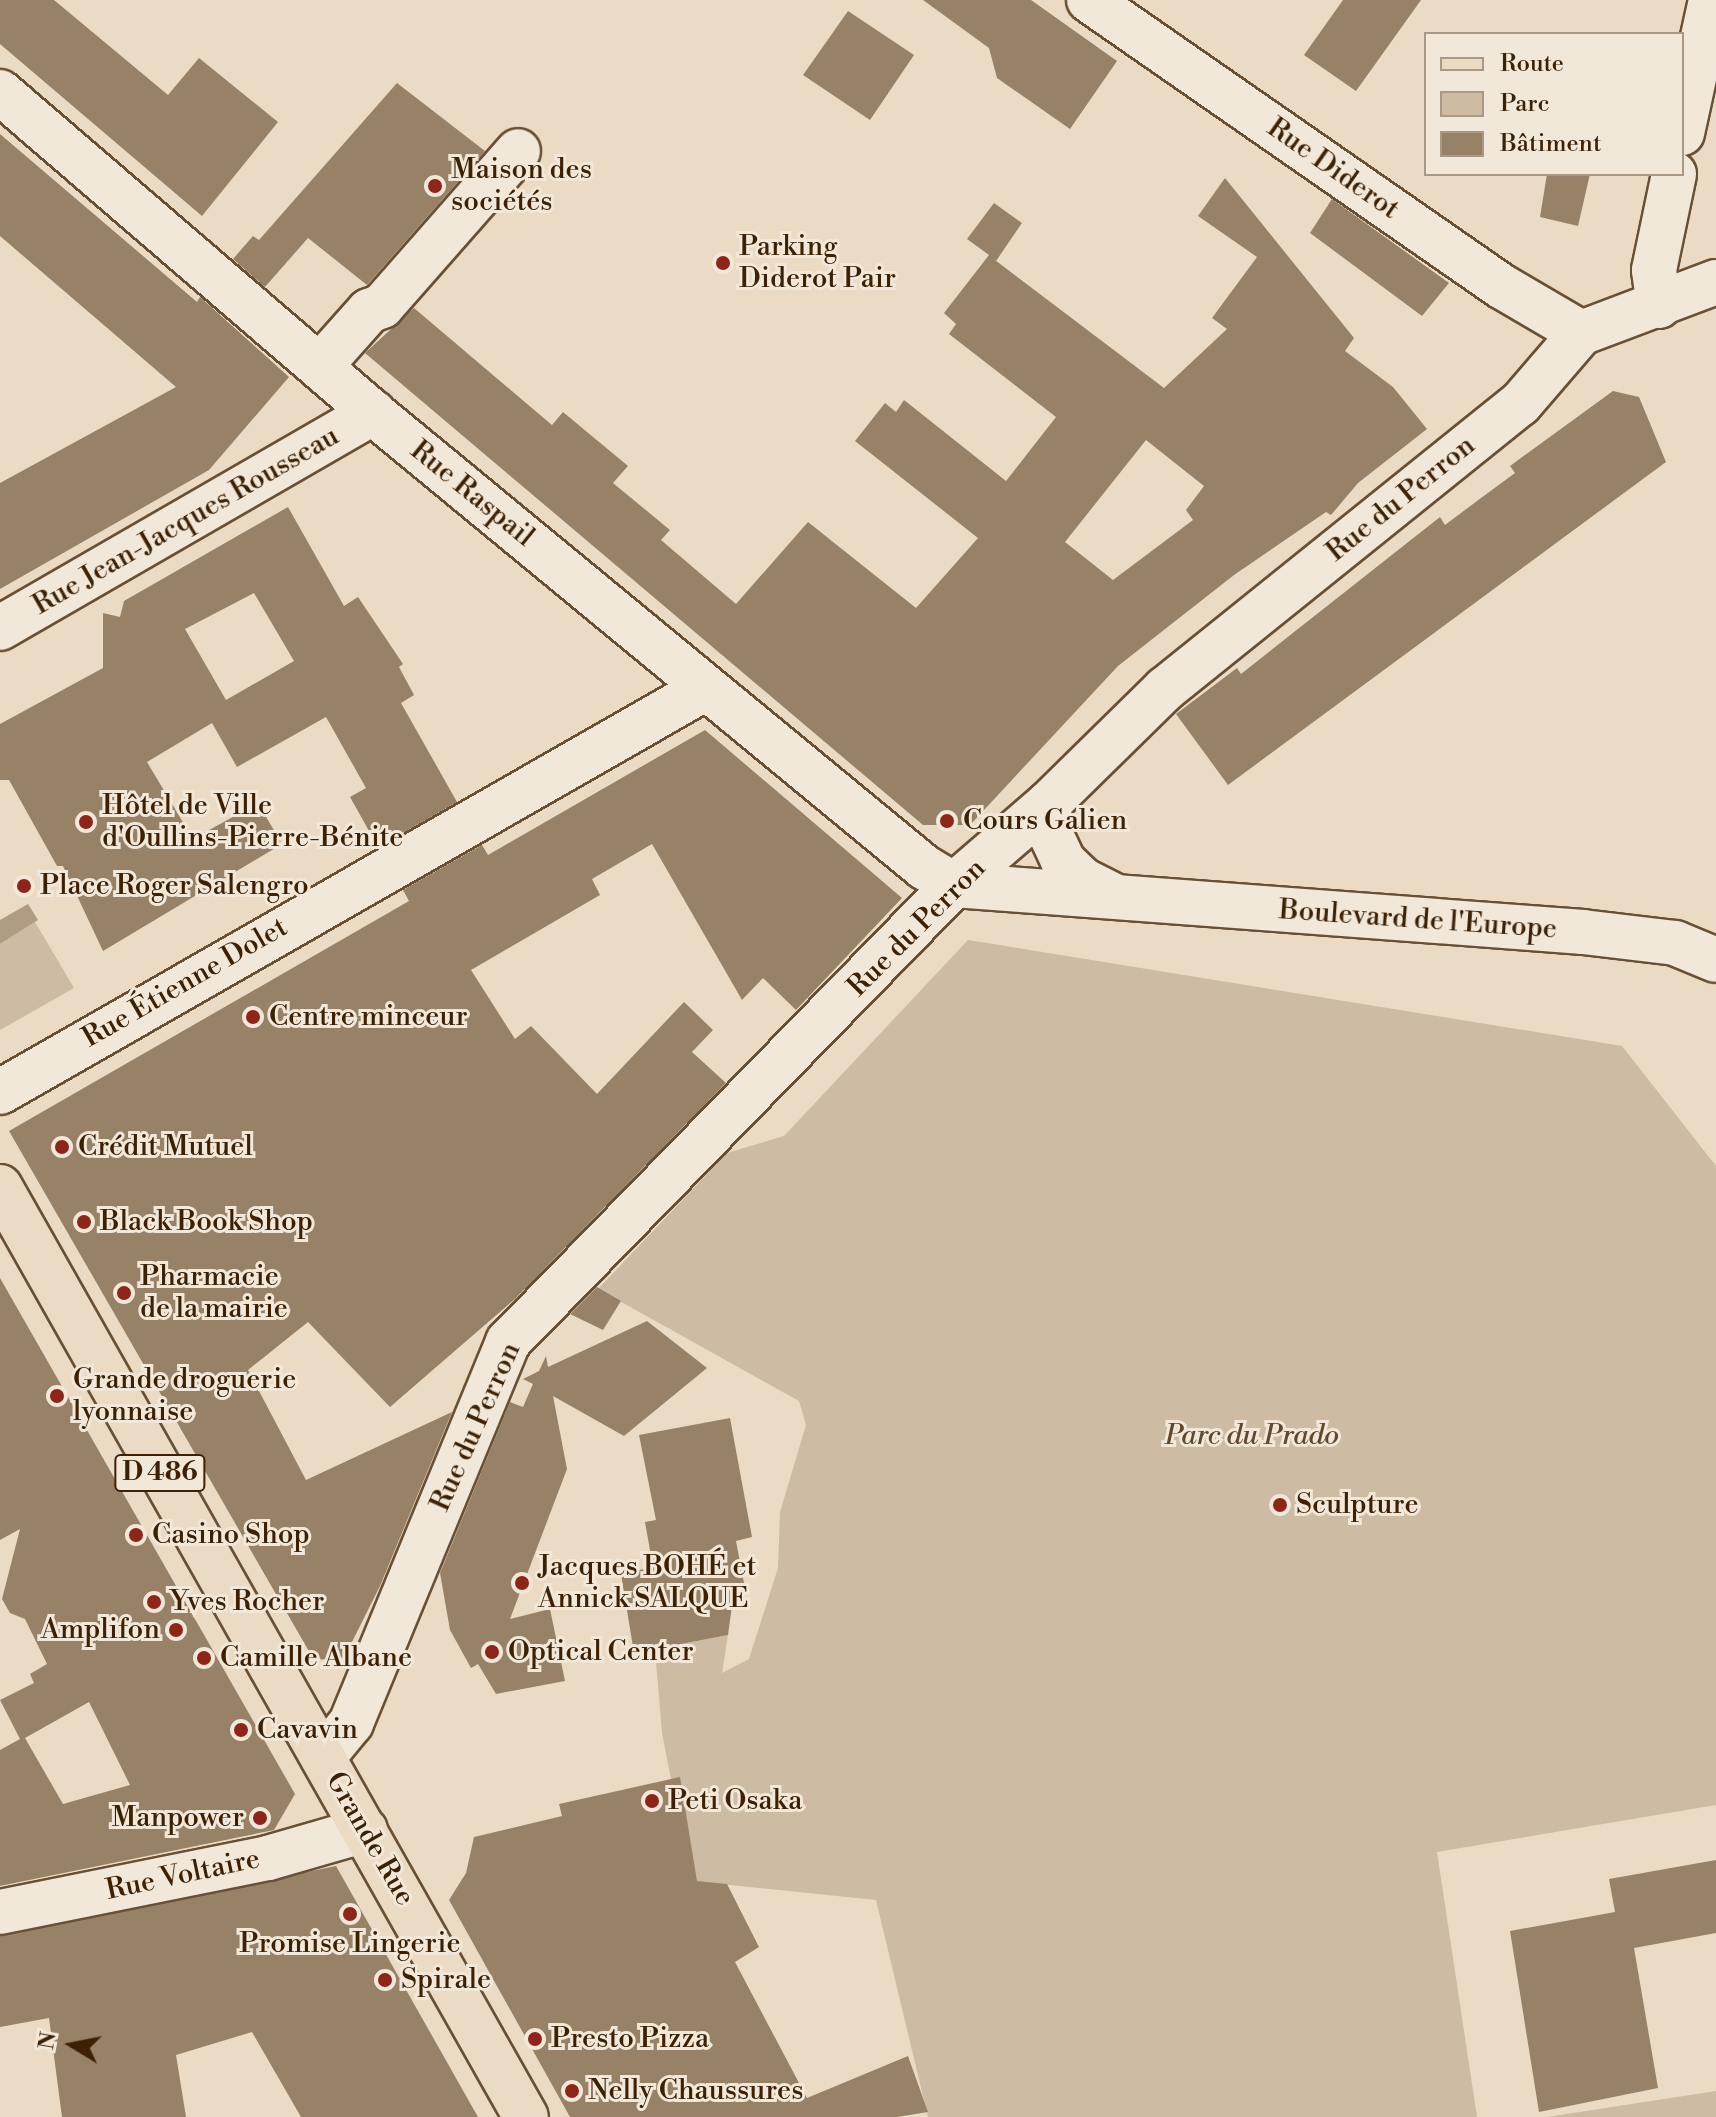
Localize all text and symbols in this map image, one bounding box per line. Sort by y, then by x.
legend [1424,32,1684,176]
text: Route [1500,49,1564,79]
text: Parc [1500,89,1550,119]
street label: Rue Diderot [1261,111,1405,227]
text: Bâtiment [1500,129,1601,159]
place label: Maison des sociétés [451,153,592,219]
marker: Maison des sociétés [426,177,444,195]
place label: Parking Diderot Pair [739,230,896,296]
marker: Parking Diderot Pair [714,254,732,272]
street label: Rue Jean-Jacques Rousseau [27,419,345,623]
street label: Rue du Perron [1320,429,1482,569]
street label: Rue Raspail [403,434,541,554]
place label: Hôtel de Ville d'Oullins-Pierre-Bénite [102,789,403,855]
place label: Cours Galien [963,804,1127,838]
marker: Cours Galien [938,812,956,830]
marker: Hôtel de Ville d'Oullins-Pierre-Bénite [77,813,95,831]
street label: Rue du Perron [841,852,993,1004]
place label: Place Roger Salengro [40,869,309,903]
marker: Place Roger Salengro [15,877,33,895]
street label: Boulevard de l'Europe [1278,894,1558,946]
street label: Rue Étienne Dolet [77,911,293,1055]
place label: Centre minceur [269,1000,468,1034]
marker: Centre minceur [244,1008,262,1026]
place label: Crédit Mutuel [78,1130,253,1164]
marker: Crédit Mutuel [53,1138,71,1156]
place label: Black Book Shop [100,1205,313,1239]
marker: Black Book Shop [75,1213,93,1231]
place label: Pharmacie de la mairie [140,1260,288,1326]
marker: Pharmacie de la mairie [115,1284,133,1302]
street label: Rue du Perron [424,1337,528,1517]
place label: Grande droguerie lyonnaise [73,1363,296,1429]
marker: Grande droguerie lyonnaise [48,1387,66,1405]
park label: Parc du Prado [1165,1419,1339,1453]
road number: D 486 [114,1451,206,1495]
place label: Sculpture [1296,1488,1419,1522]
marker: Sculpture [1271,1496,1289,1514]
place label: Casino Shop [152,1518,310,1552]
marker: Casino Shop [127,1526,145,1544]
place label: Jacques BOHÉ et Annick SALQUE [538,1550,756,1616]
marker: Jacques BOHÉ et Annick SALQUE [513,1574,531,1592]
place label: Yves Rocher [170,1585,324,1619]
marker: Yves Rocher [145,1593,163,1611]
place label: Amplifon [41,1613,160,1647]
marker: Amplifon [167,1621,185,1639]
place label: Optical Center [508,1635,694,1669]
place label: Camille Albane [220,1641,412,1675]
marker: Optical Center [483,1643,501,1661]
marker: Camille Albane [195,1649,213,1667]
place label: Cavavin [257,1713,358,1747]
marker: Cavavin [232,1721,250,1739]
street label: Grande Rue [318,1766,422,1912]
place label: Peti Osaka [668,1784,802,1818]
marker: Peti Osaka [643,1792,661,1810]
place label: Manpower [112,1801,244,1835]
marker: Manpower [251,1809,269,1827]
street label: Rue Voltaire [103,1842,263,1908]
marker: Promise Lingerie [341,1905,359,1923]
place label: Promise Lingerie [239,1927,461,1961]
place label: Spirale [401,1963,491,1997]
marker: Spirale [376,1971,394,1989]
north arrow [32,2005,112,2085]
place label: Presto Pizza [551,2022,709,2056]
text: N [33,2030,63,2052]
marker: Presto Pizza [526,2030,544,2048]
place label: Nelly Chaussures [588,2074,804,2108]
marker: Nelly Chaussures [563,2082,581,2100]

